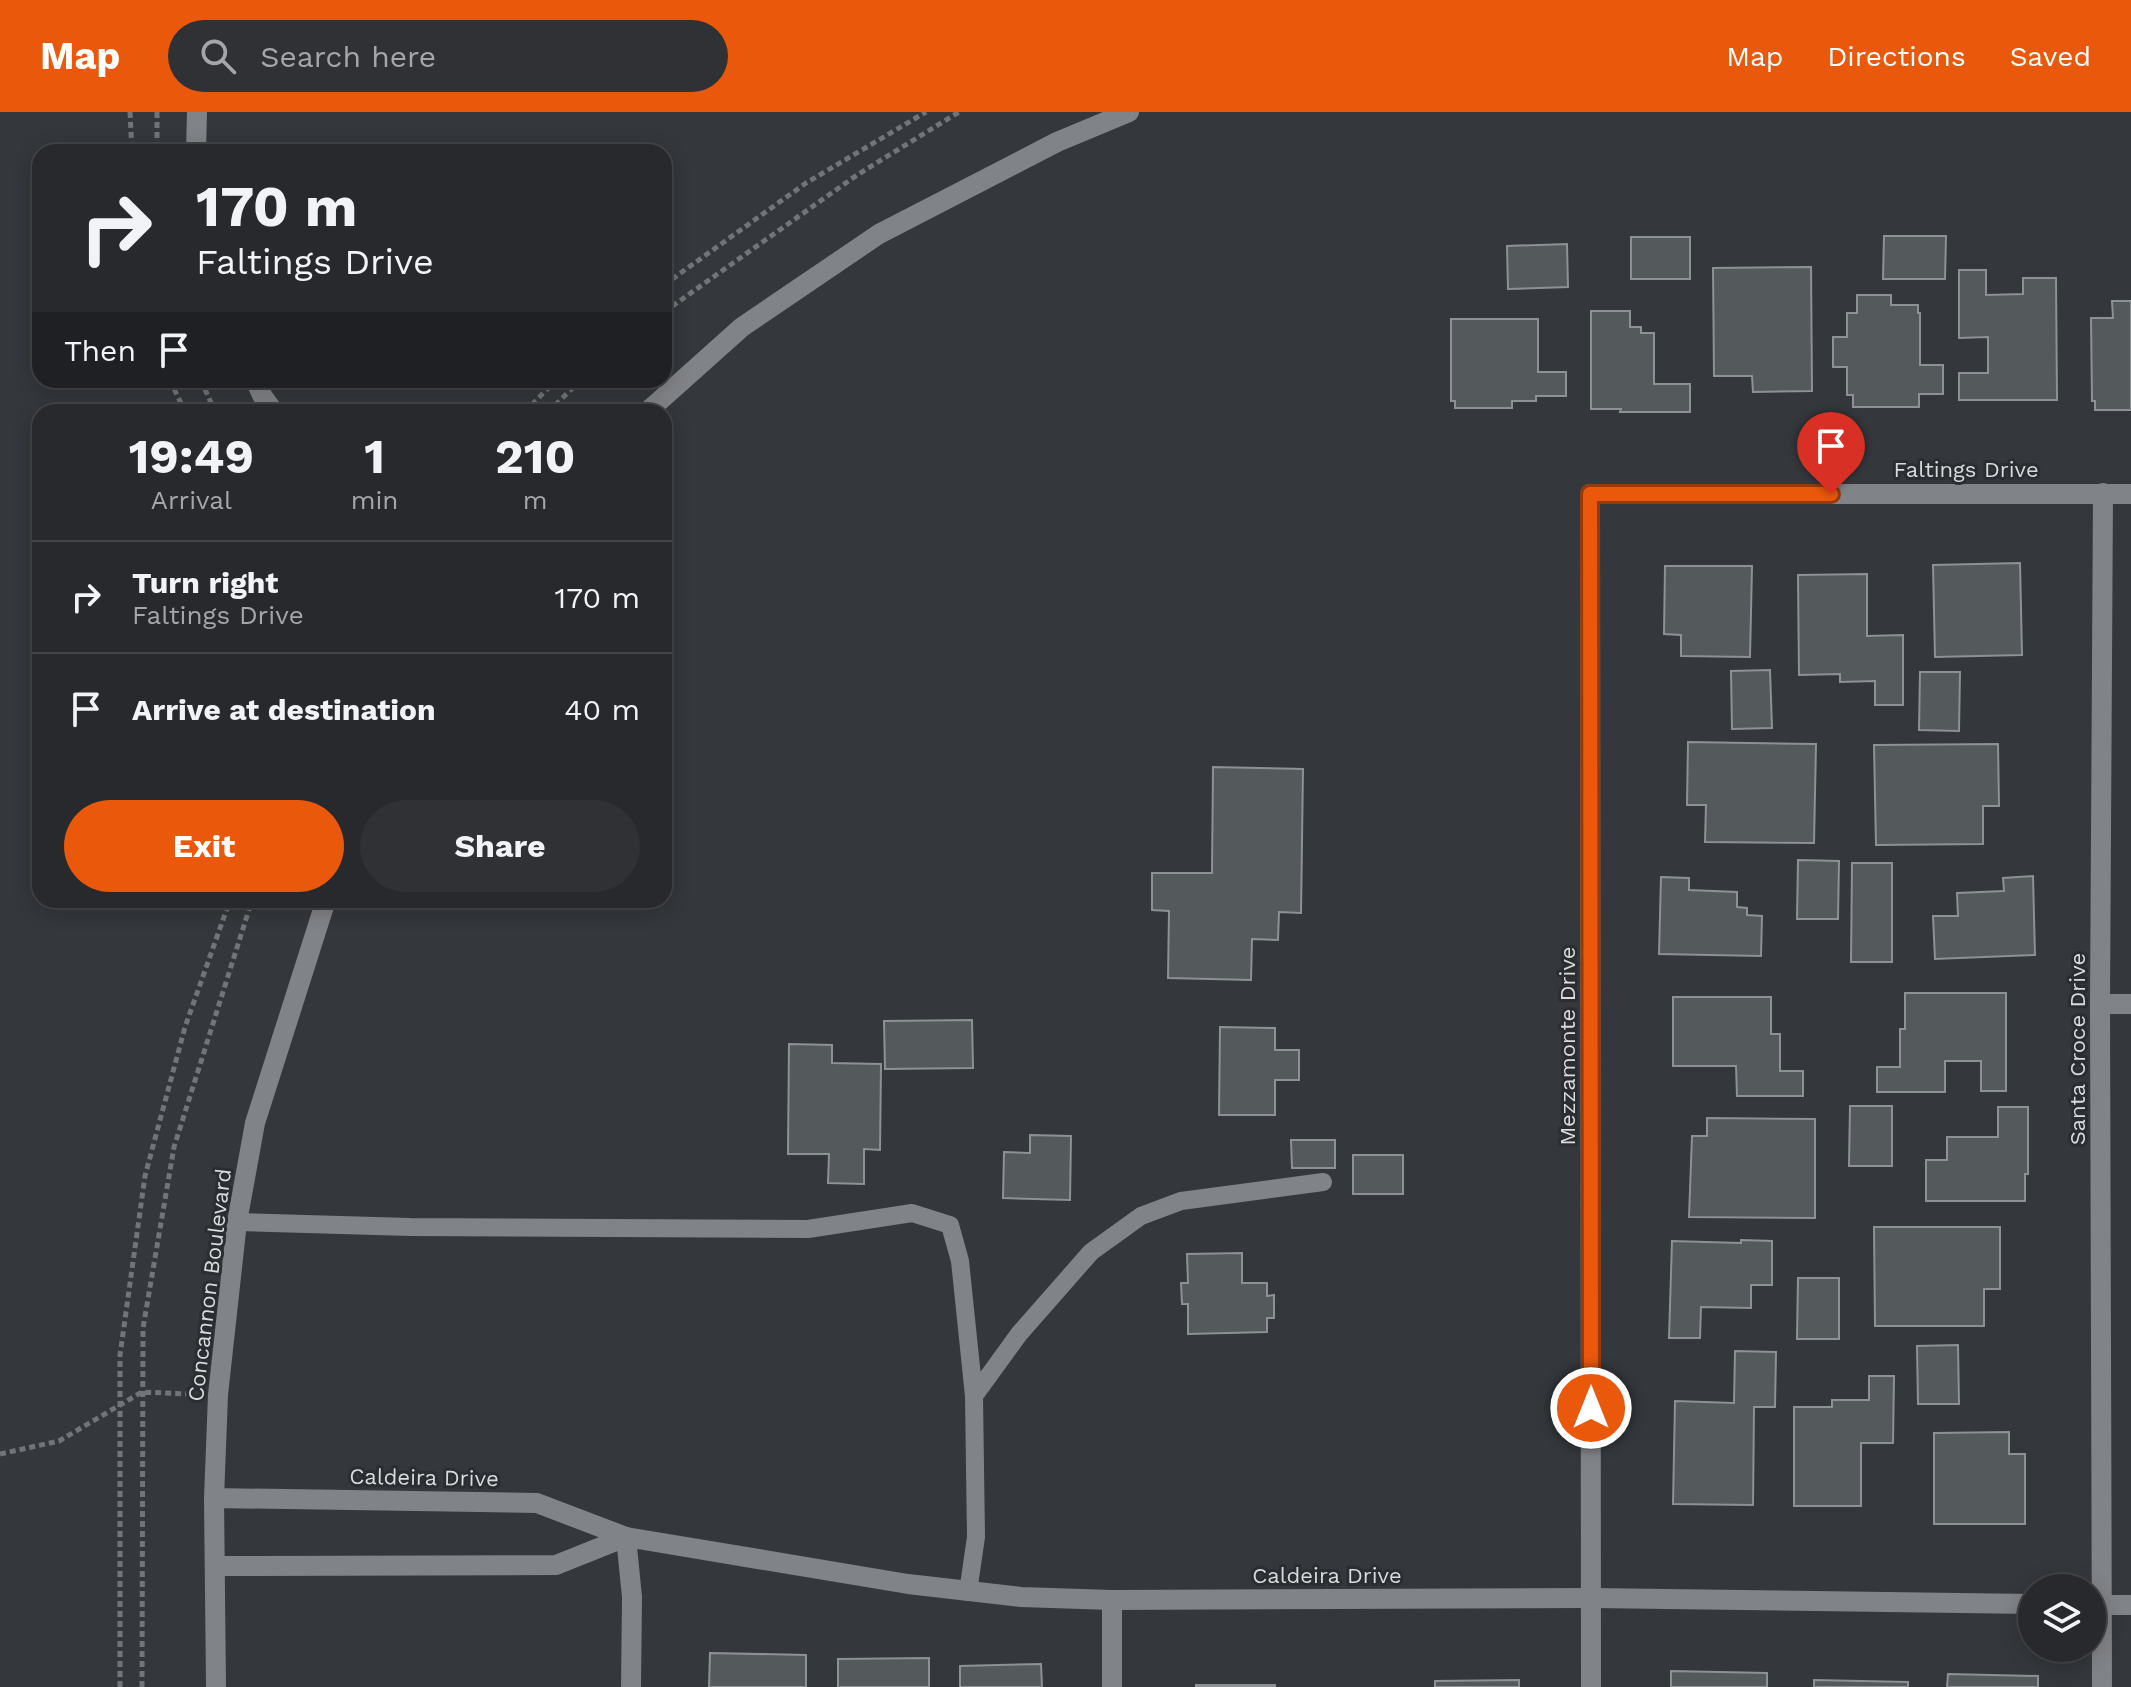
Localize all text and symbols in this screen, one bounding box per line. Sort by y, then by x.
search box [168,20,728,92]
text: Map [40,34,120,78]
icon: search [196,34,240,78]
text: Search here [260,39,436,74]
text: Map [1726,40,1783,73]
text: Directions [1827,40,1966,73]
text: Saved [2010,40,2091,73]
text: 170 m [196,174,358,240]
icon: right [64,176,168,280]
text: Faltings Drive [196,241,434,283]
icon: arrive [152,328,196,372]
text: Then [64,333,136,368]
pin [1797,412,1865,494]
icon: arrive [1809,424,1853,468]
text: 19:49 [129,428,254,485]
text: 1 [364,428,385,485]
text: 210 [495,428,575,485]
street label: Faltings Drive [1893,457,2039,482]
text: Arrival [151,485,232,515]
text: min [351,485,398,515]
text: m [523,485,548,515]
text: Turn right [132,565,278,600]
icon: right [64,575,108,619]
text: 170 m [555,580,640,615]
text: Faltings Drive [132,600,304,630]
icon: arrive [64,687,108,731]
text: Arrive at destination [132,692,436,727]
text: 40 m [564,692,640,727]
button: Exit [64,800,344,892]
button: Share [360,800,640,892]
street label: Mezzamonte Drive [1555,946,1580,1146]
street label: Santa Croce Drive [2065,953,2090,1145]
street label: Concannon Boulevard [183,1167,236,1403]
position arrow [1549,1366,1633,1450]
street label: Caldeira Drive [349,1464,499,1491]
street label: Caldeira Drive [1252,1563,1402,1588]
map controls [2018,1574,2106,1662]
button: layers [2018,1574,2106,1662]

